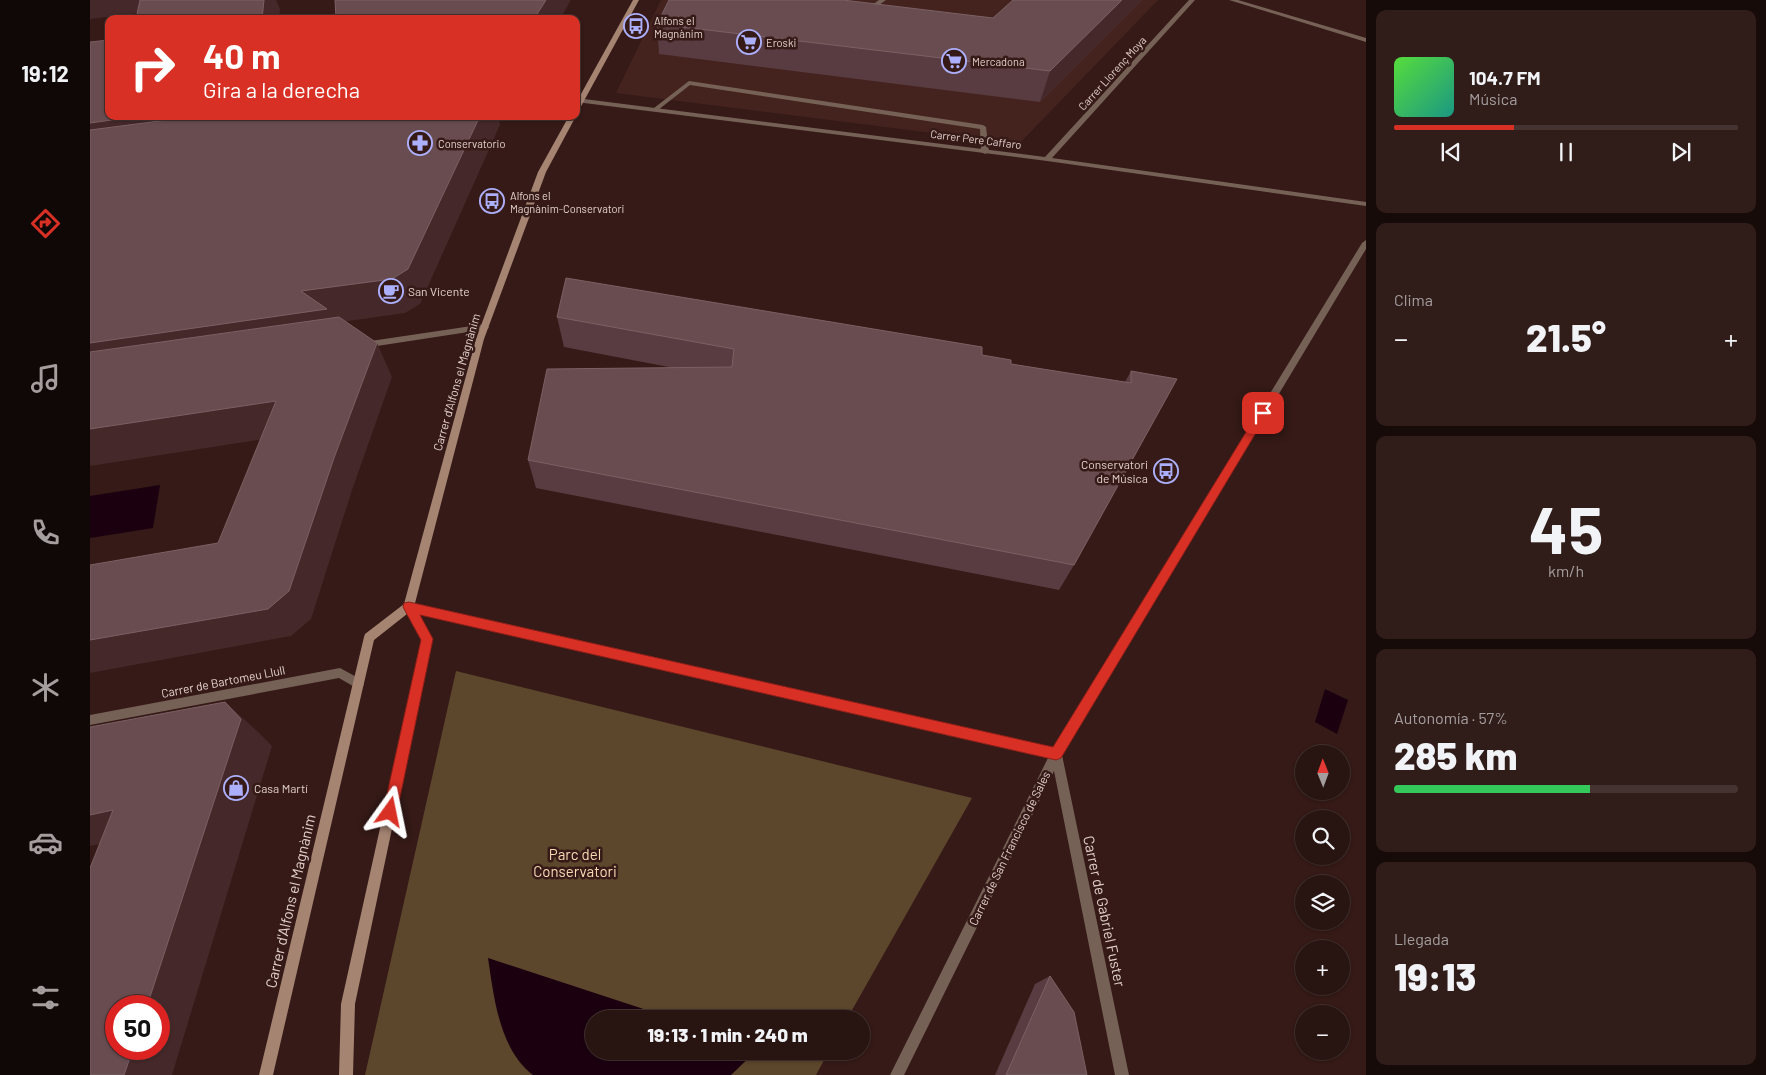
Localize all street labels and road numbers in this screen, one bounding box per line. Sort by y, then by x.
street label: Carrer Llorenç Moya [1075,33,1149,113]
street label: Carrer Pere Caffaro [930,127,1022,151]
street label: Carrer d'Alfons el Magnànim [430,312,482,452]
street label: Carrer de Bartomeu Llull [160,662,286,700]
street label: Carrer de San Francisco de Sales [966,769,1053,927]
street label: Carrer d'Alfons el Magnànim [261,812,319,990]
street label: Carrer de Gabriel Fuster [1080,834,1130,989]

